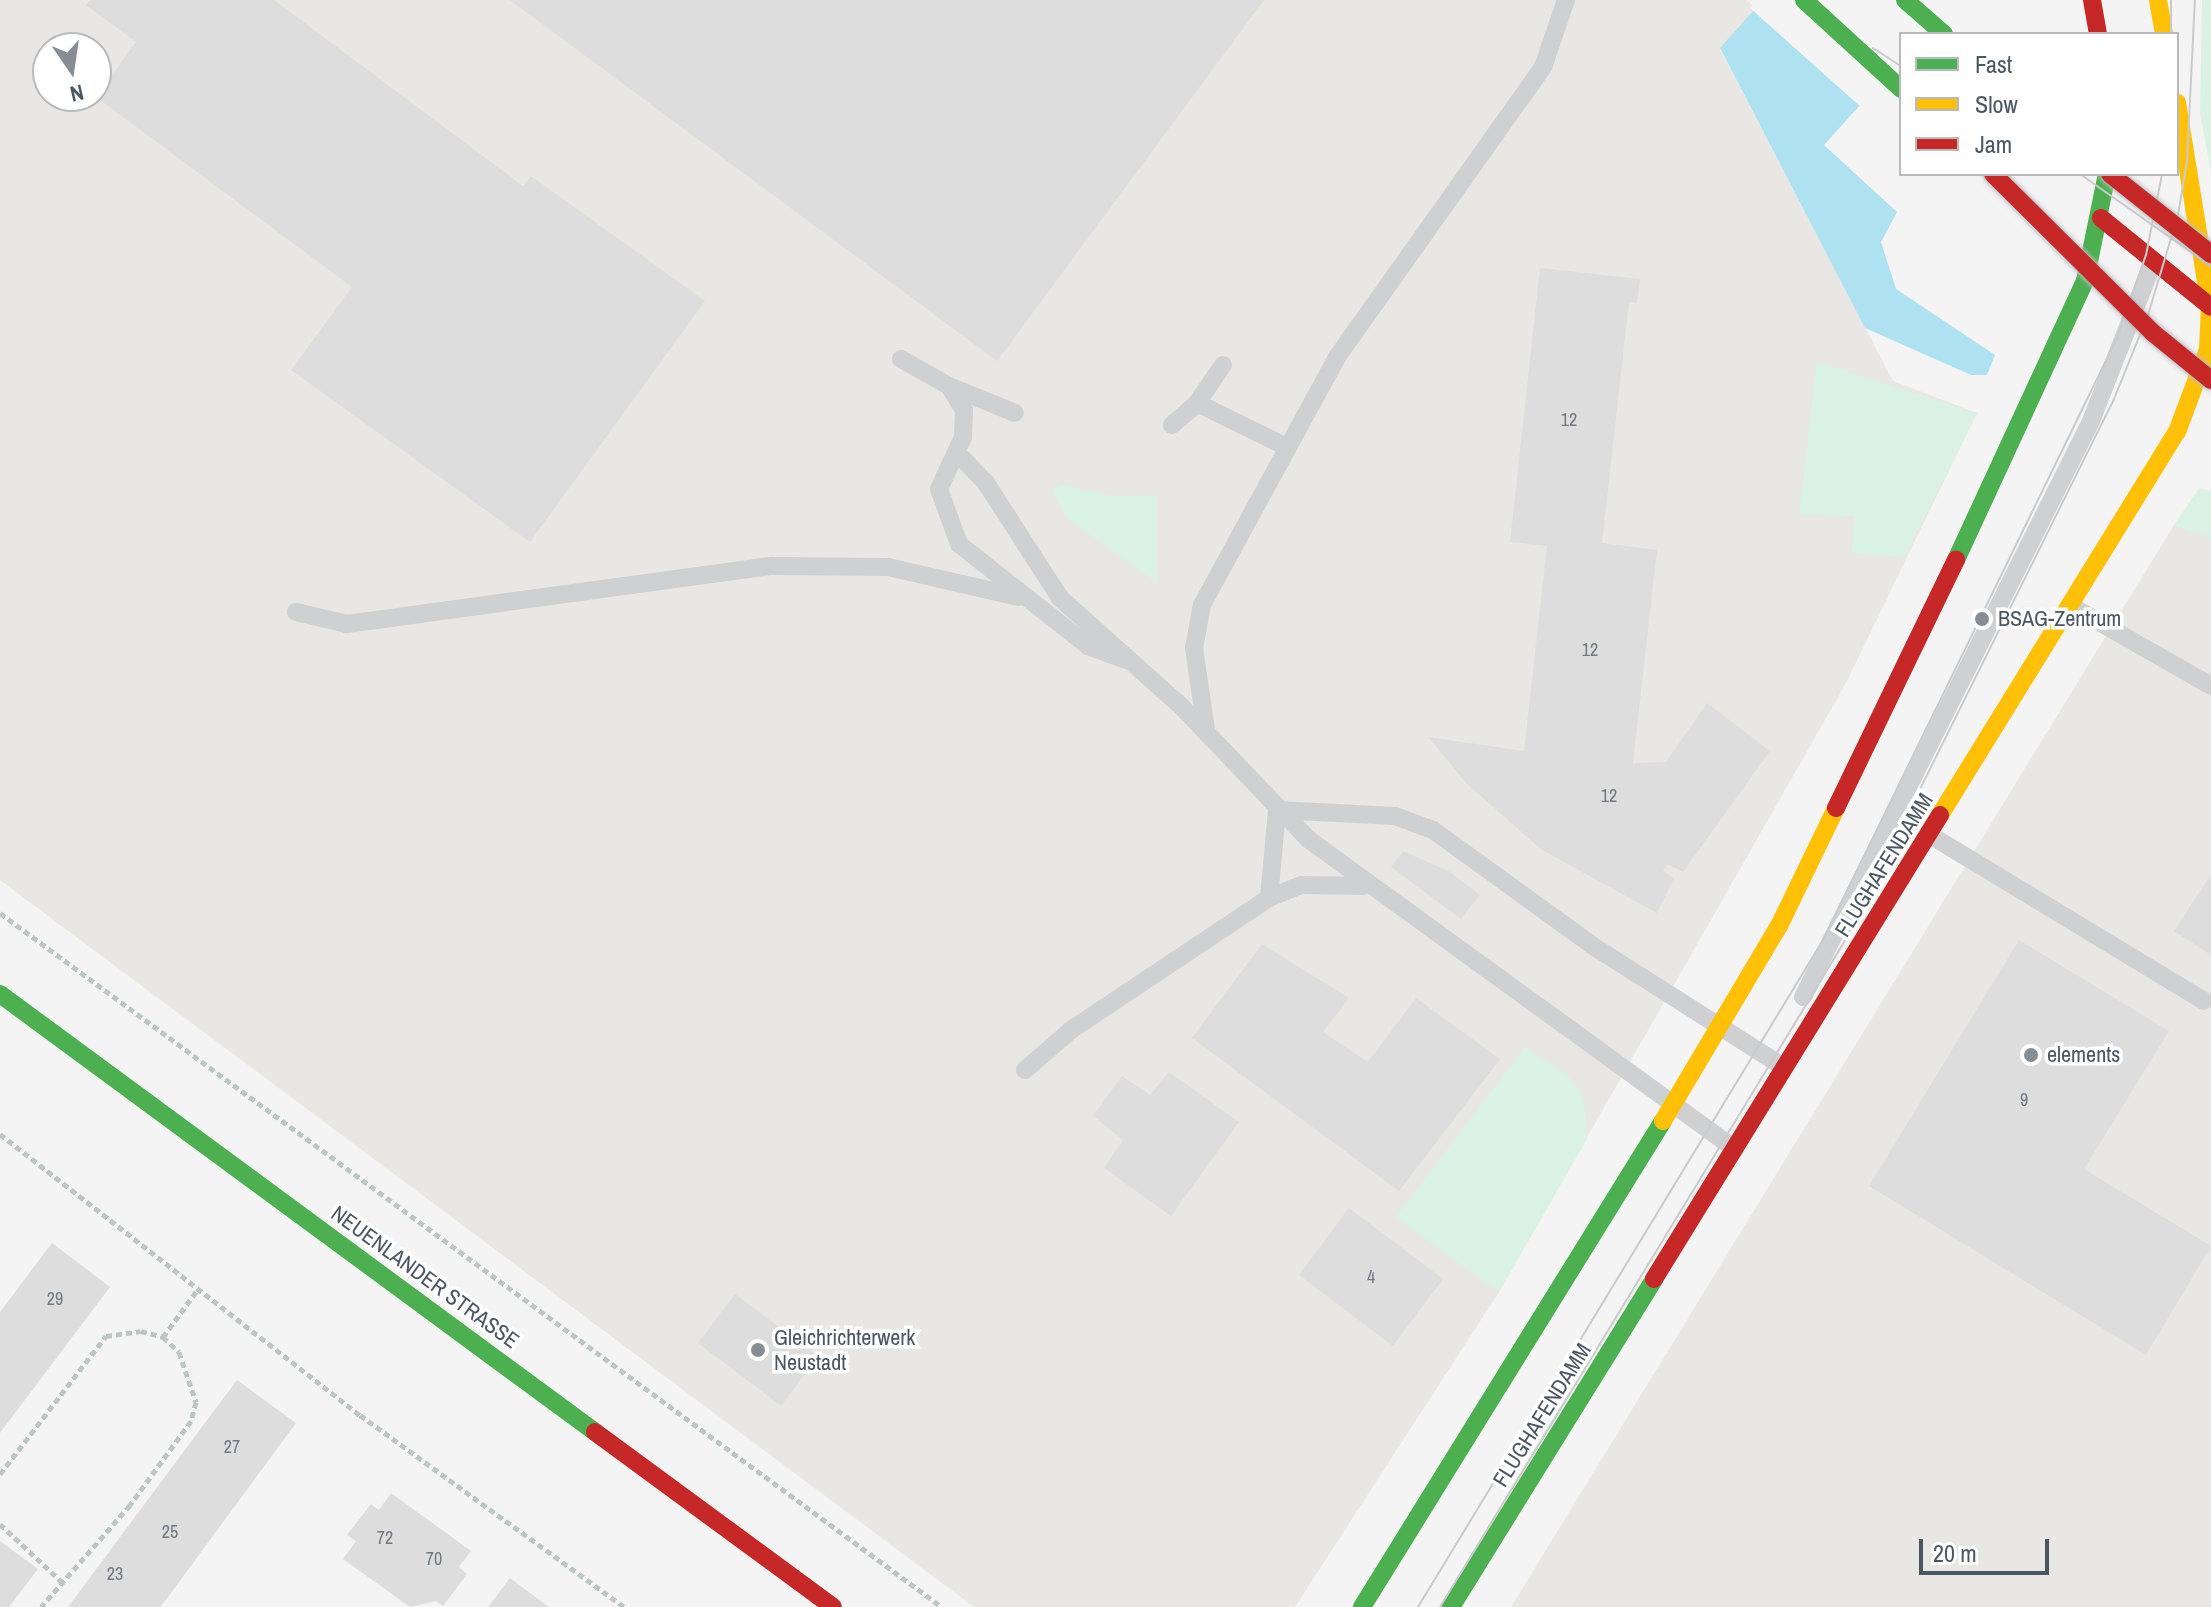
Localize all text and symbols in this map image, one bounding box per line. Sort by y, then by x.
north arrow [32,32,112,112]
legend [1899,32,2179,176]
text: Fast [1975,48,2012,80]
text: N [67,77,87,110]
text: Slow [1975,88,2018,120]
text: Jam [1975,128,2012,160]
house number: 12 [1561,409,1577,431]
place label: BSAG-Zentrum [1998,606,2121,632]
marker: BSAG-Zentrum [1973,610,1991,628]
house number: 12 [1582,639,1598,661]
house number: 12 [1601,785,1617,807]
street label: FLUGHAFENDAMM [1829,788,1939,942]
place label: elements [2047,1042,2120,1068]
marker: elements [2022,1046,2040,1064]
house number: 9 [2020,1089,2028,1111]
street label: NEUENLANDER STRASSE [326,1200,524,1354]
house number: 4 [1367,1266,1375,1288]
house number: 29 [47,1288,63,1310]
place label: Gleichrichterwerk Neustadt [774,1324,915,1376]
street label: FLUGHAFENDAMM [1487,1338,1597,1492]
marker: Gleichrichterwerk Neustadt [749,1341,767,1359]
house number: 27 [224,1436,240,1458]
house number: 25 [162,1521,178,1543]
scale bar [1923,1523,2053,1573]
house number: 72 [377,1527,393,1549]
text: 20 m [1933,1537,1977,1569]
house number: 70 [426,1548,442,1570]
house number: 23 [107,1563,123,1585]

